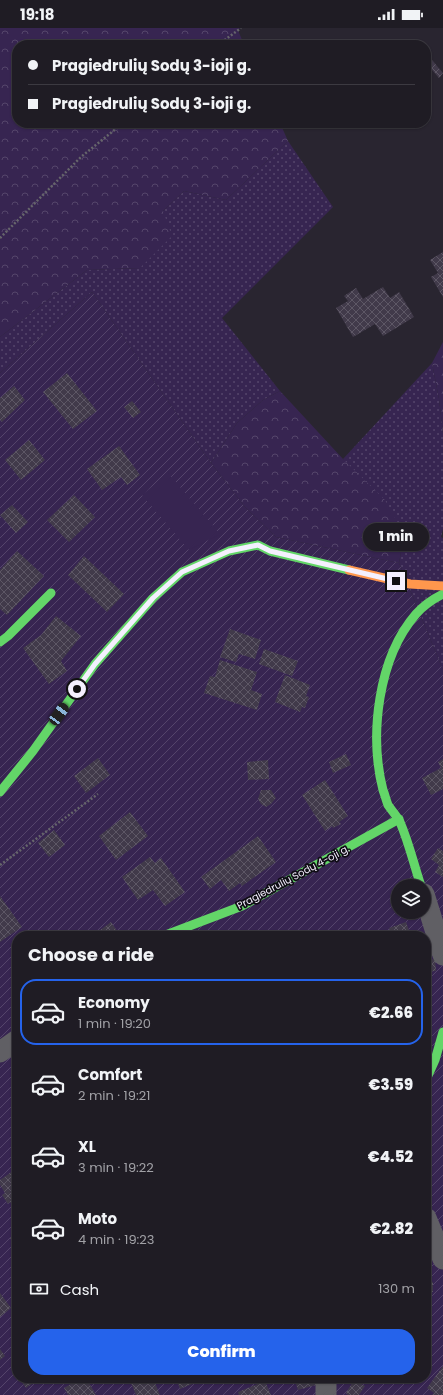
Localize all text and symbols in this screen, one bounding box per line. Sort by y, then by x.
text: 19:18 [20,4,55,25]
text: Pragiedrulių Sodų 3-ioji g. [52,55,251,76]
text: Pragiedrulių Sodų 3-ioji g. [52,93,251,114]
callout: 1 min [363,523,429,551]
text: 1 min [379,527,413,546]
route end [387,572,405,590]
route start [68,680,86,698]
car [47,701,71,727]
street label: Pragiedrulių Sodų 4-oji g. [234,841,352,913]
map controls [391,879,431,919]
button: layers [391,879,431,919]
text: Choose a ride [28,942,154,967]
text: Economy [78,992,150,1013]
icon: car [30,994,66,1030]
text: €2.66 [369,1002,413,1023]
text: 1 min · 19:20 [78,1014,151,1033]
text: Comfort [78,1064,142,1085]
icon: car [30,1066,66,1102]
text: €3.59 [369,1074,413,1095]
text: 2 min · 19:21 [78,1086,150,1105]
text: XL [78,1136,96,1157]
icon: car [30,1138,66,1174]
text: €4.52 [368,1146,413,1167]
text: 3 min · 19:22 [78,1158,154,1177]
text: Moto [78,1208,117,1229]
icon: car [30,1210,66,1246]
text: €2.82 [370,1218,413,1239]
text: 4 min · 19:23 [78,1230,155,1249]
icon: cash [28,1278,50,1300]
text: Cash [60,1279,99,1300]
text: 130 m [378,1279,415,1298]
button: Confirm [28,1329,415,1375]

